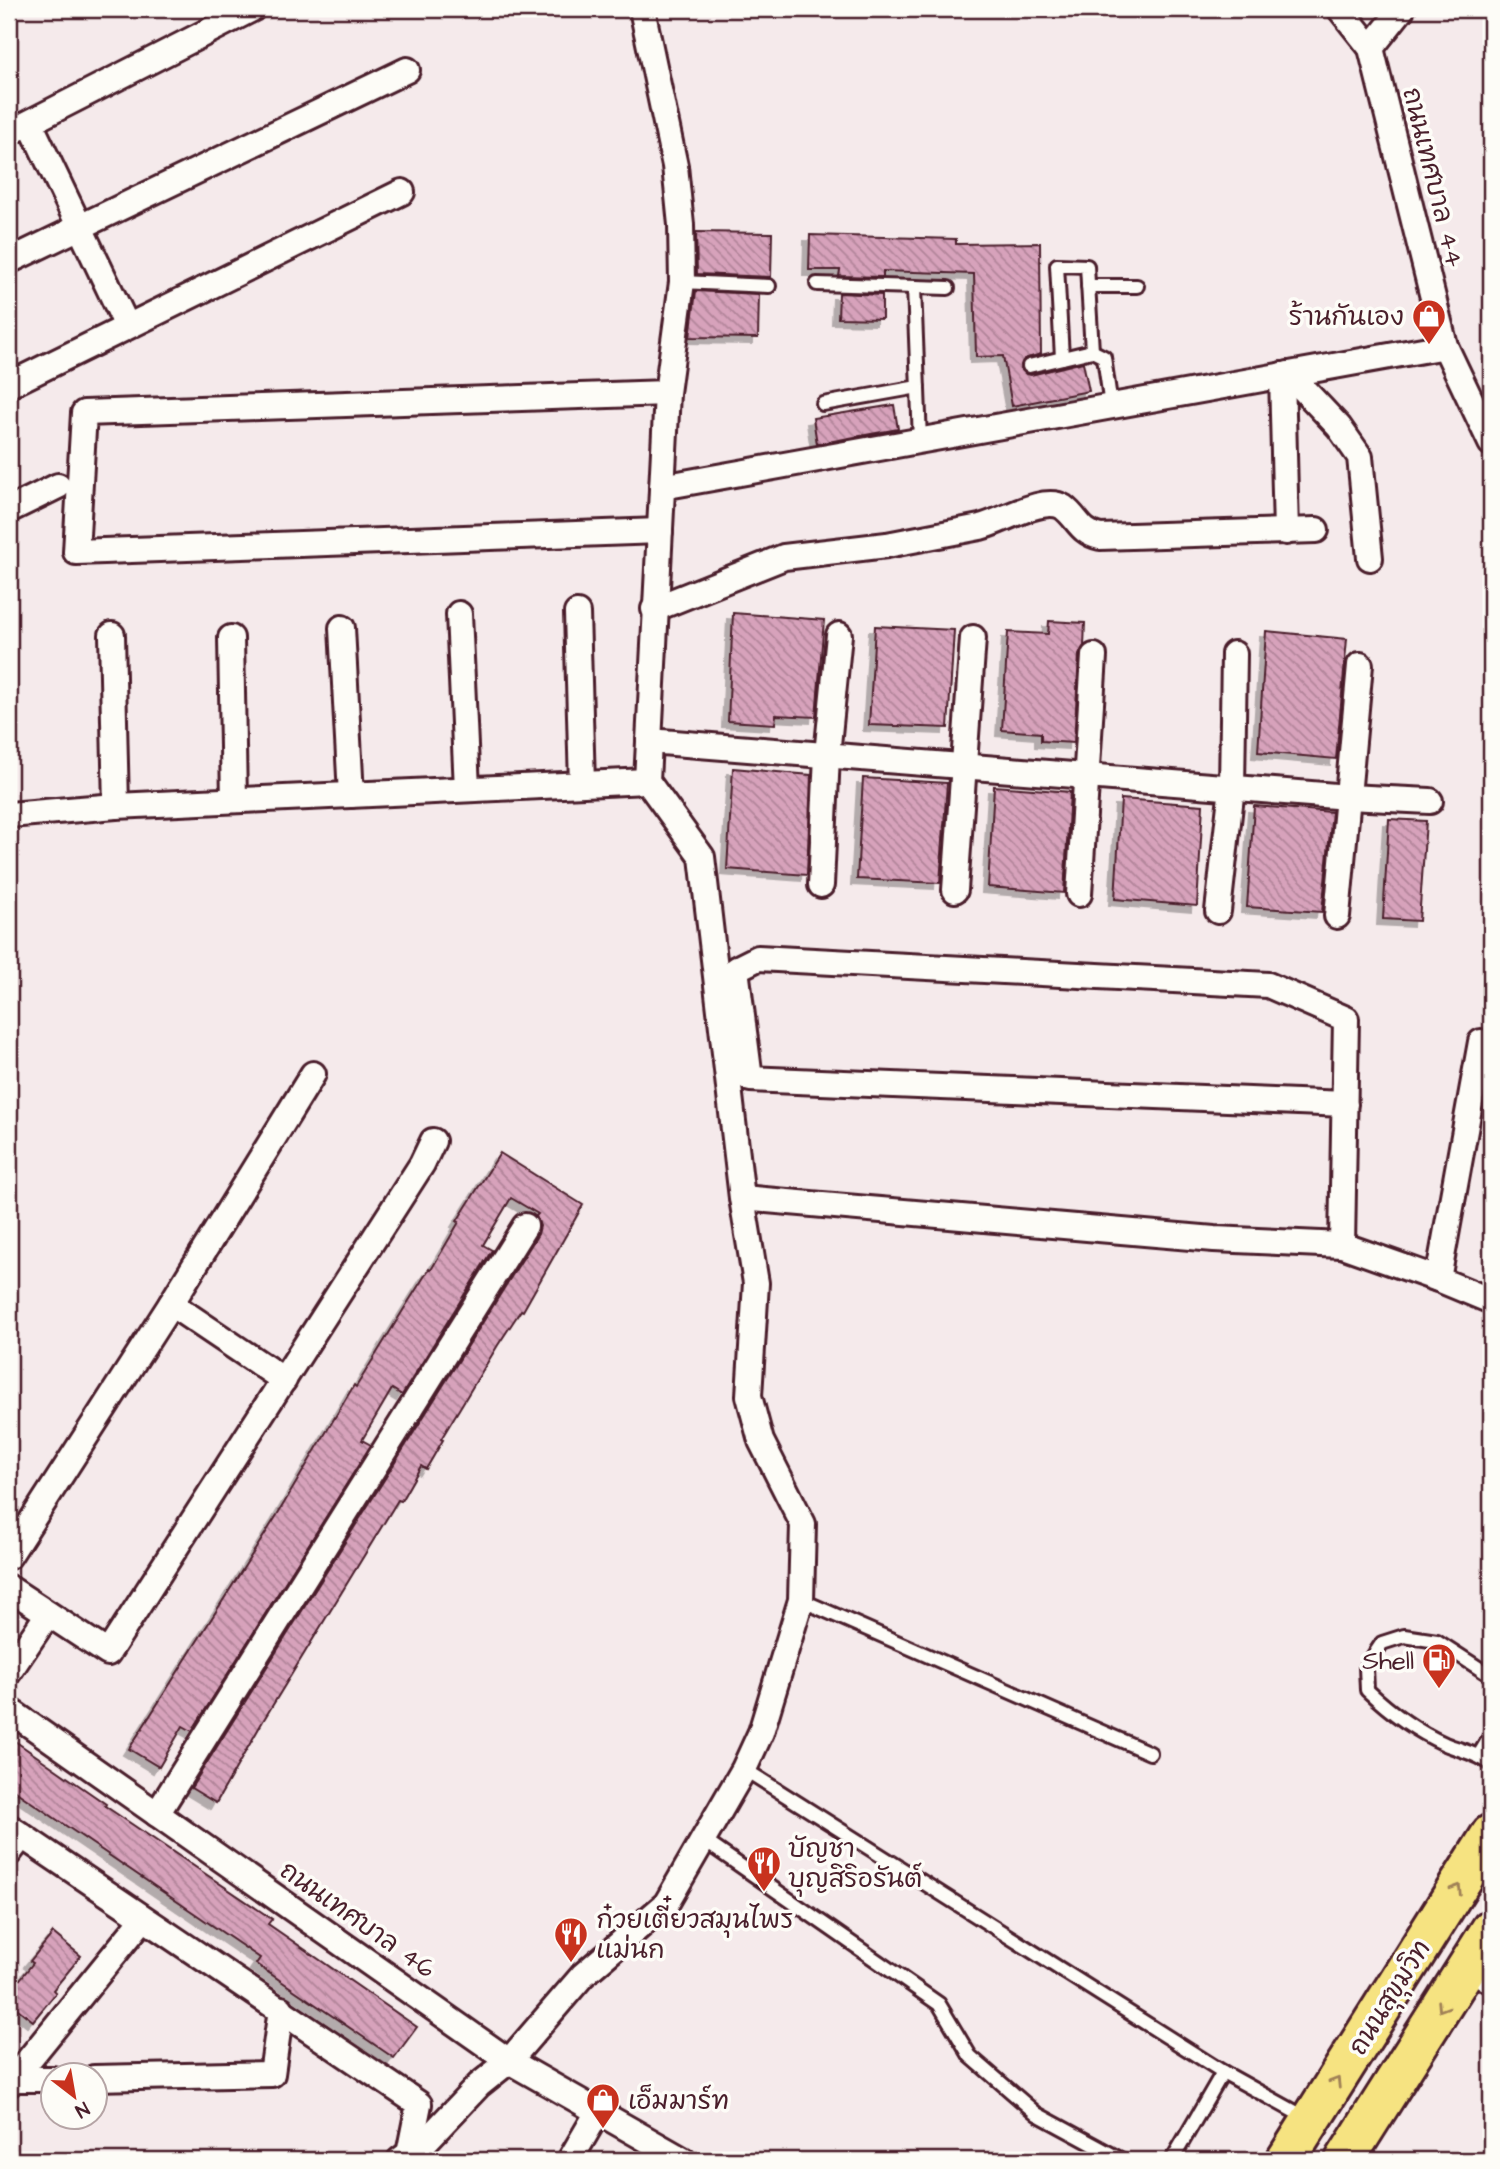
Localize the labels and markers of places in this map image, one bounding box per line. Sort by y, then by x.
shop icon: ร้านกันเอง [1410,297,1448,346]
place label: ร้านกันเอง [1289,299,1404,335]
fuel station icon: Shell [1420,1641,1458,1690]
place label: Shell [1362,1643,1414,1679]
place label: บัญชา บุญสิริอรันต์ [788,1831,923,1897]
restaurant icon: บัญชา บุญสิริอรันต์ [745,1844,783,1893]
place label: ก๋วยเตี๋ยวสมุนไพร แม่นก [596,1895,793,1968]
restaurant icon: ก๋วยเตี๋ยวสมุนไพร แม่นก [552,1915,590,1964]
shop icon: เอ็มมาร์ท [584,2081,622,2130]
place label: เอ็มมาร์ท [628,2083,729,2119]

